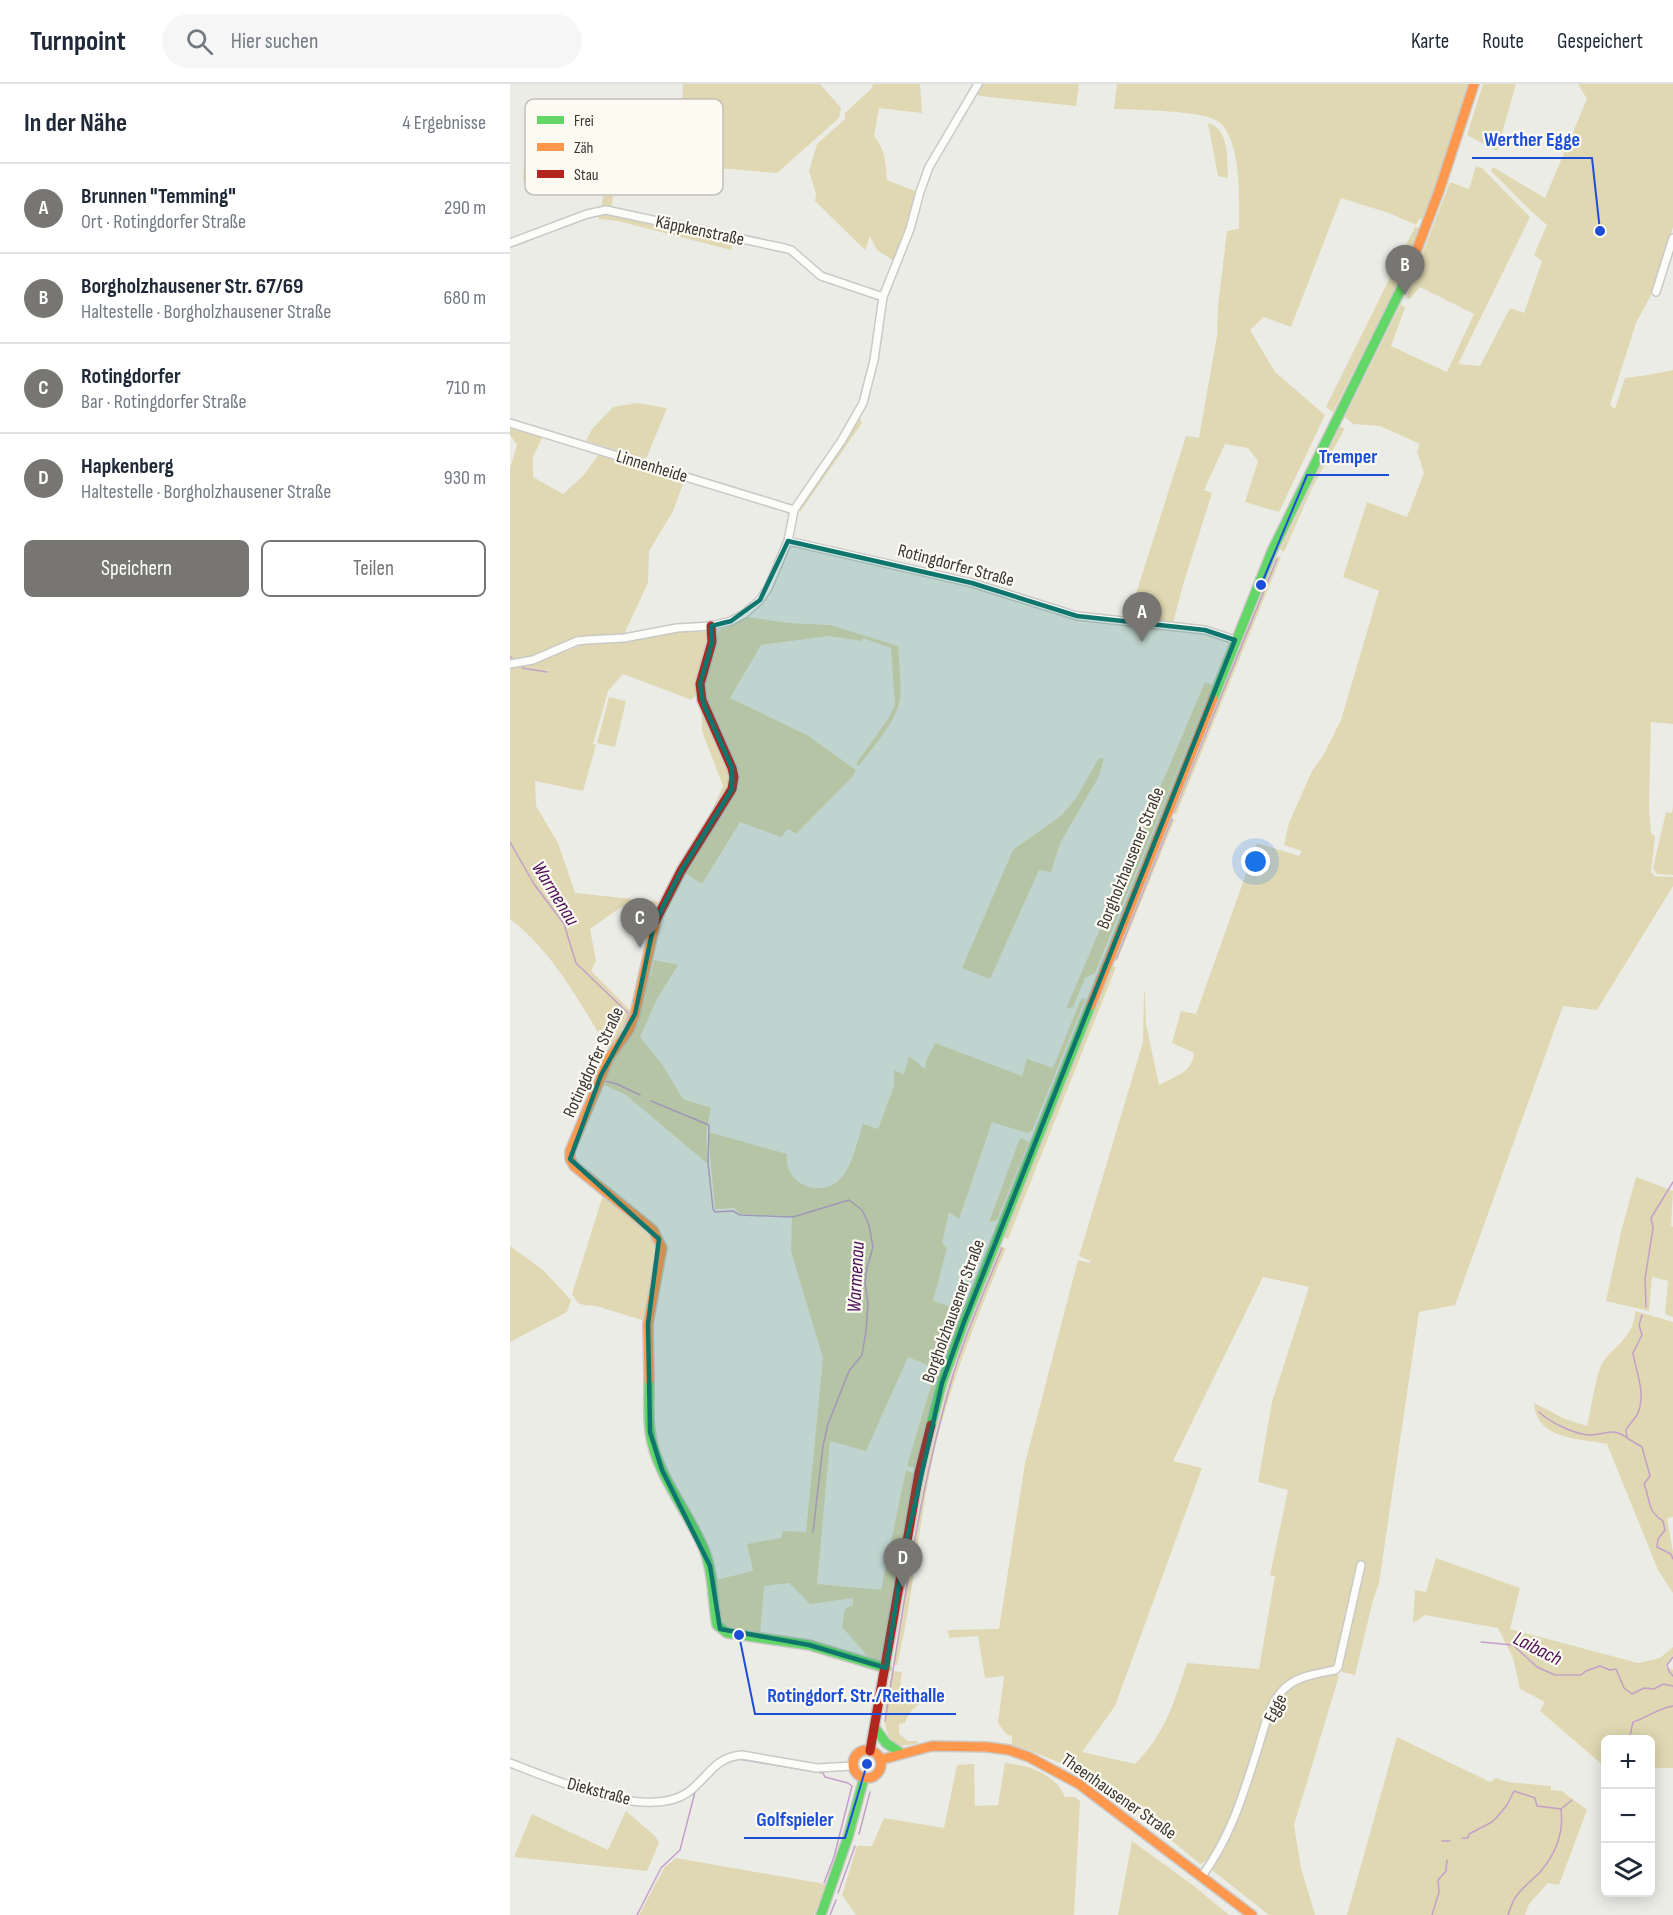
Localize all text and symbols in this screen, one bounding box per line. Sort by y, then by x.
search box [162,14,582,68]
text: Turnpoint [30,25,126,58]
icon: search [183,25,216,58]
text: Hier suchen [231,28,318,55]
text: Karte [1411,29,1449,54]
text: Route [1482,29,1524,54]
text: Gespeichert [1557,29,1643,54]
legend [525,99,723,195]
text: In der Nähe [24,108,127,139]
text: 4 Ergebnisse [402,111,486,135]
text: Frei [574,112,594,131]
callout: Werther Egge [1472,120,1592,158]
text: Werther Egge [1484,128,1580,152]
text: Zäh [574,139,593,158]
text: Stau [574,166,599,185]
text: Brunnen "Temming" [81,183,236,210]
text: A [39,196,48,220]
text: 290 m [444,196,486,220]
text: Ort · Rotingdorfer Straße [81,210,246,234]
street label: Käppkenstraße [654,211,746,250]
pin: B [1386,246,1424,295]
text: Borgholzhausener Str. 67/69 [81,273,303,300]
text: B [39,286,48,310]
text: 680 m [444,286,486,310]
text: Haltestelle · Borgholzhausener Straße [81,300,331,324]
text: Rotingdorfer [81,363,181,390]
text: C [38,376,49,400]
text: 710 m [446,376,486,400]
text: Bar · Rotingdorfer Straße [81,390,246,414]
callout: Tremper [1307,437,1389,475]
text: Tremper [1319,445,1377,469]
street label: Linnenheide [614,446,690,487]
text: Hapkenberg [81,453,174,480]
text: D [38,466,49,490]
text: 930 m [444,466,486,490]
text: Haltestelle · Borgholzhausener Straße [81,480,331,504]
button: Speichern [24,540,249,597]
button: Teilen [261,540,486,597]
street label: Rotingdorfer Straße [895,540,1016,591]
pin: A [1122,592,1162,642]
street label: Borgholzhausener Straße [1092,784,1168,932]
your location [1241,847,1270,876]
water label: Warmenau [526,857,585,931]
pin: C [620,898,660,948]
street label: Rotingdorfer Straße [559,1004,628,1121]
street label: Borgholzhausener Straße [918,1237,989,1386]
water label: Warmenau [842,1240,870,1313]
pin: D [884,1538,922,1588]
water label: Laibach [1509,1627,1566,1671]
callout: Rotingdorf. Str./Reithalle [755,1676,956,1714]
text: Rotingdorf. Str./Reithalle [767,1684,945,1708]
street label: Egge [1260,1691,1291,1726]
map controls [1601,1735,1655,1897]
button: + [1601,1735,1655,1789]
street label: Theenhausener Straße [1057,1749,1180,1844]
street label: Diekstraße [565,1773,633,1810]
button: − [1601,1789,1655,1843]
callout: Golfspieler [744,1800,845,1838]
text: Golfspieler [756,1808,834,1832]
button: layers [1601,1843,1655,1897]

